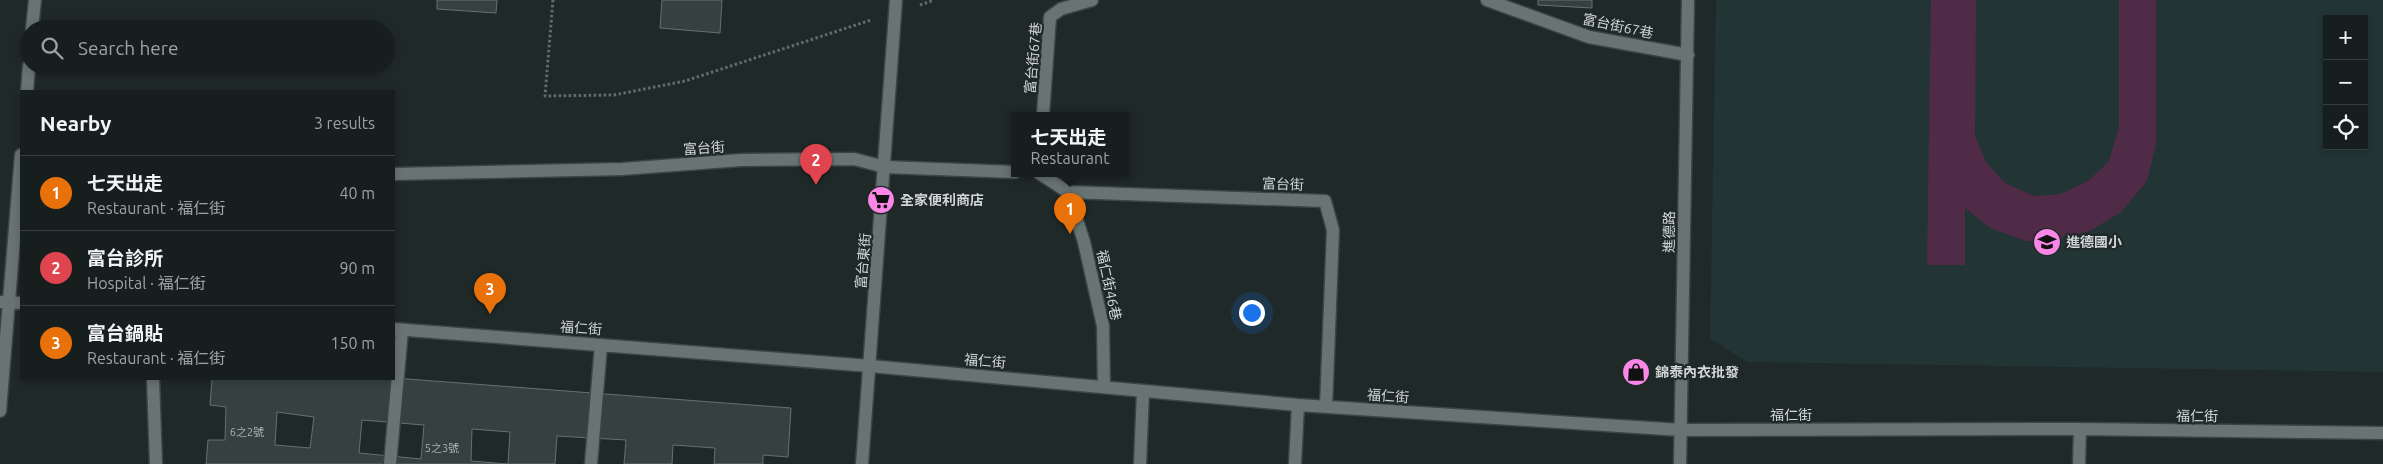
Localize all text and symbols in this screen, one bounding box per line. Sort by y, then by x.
street label: 富台街67巷 [1581,11,1655,41]
map controls [2323,15,2368,150]
button: + [2323,15,2368,60]
search box [20,20,395,75]
street label: 富台街67巷 [1022,22,1044,94]
icon: search [38,34,66,62]
text: Search here [78,37,178,59]
button: − [2323,60,2368,105]
button: locate [2323,105,2368,150]
text: Nearby [40,111,111,135]
popup [1011,112,1129,177]
text: 3 results [314,114,375,132]
text: 七天出走 [1030,126,1107,148]
street label: 富台街 [682,139,726,157]
pin: 2 [800,144,832,185]
text: Restaurant [1030,149,1110,167]
text: 七天出走 [87,172,163,194]
street label: 富台街 [1262,175,1304,193]
text: 1 [51,184,61,202]
text: 40 m [339,184,375,202]
supermarket icon: 全家便利商店 [866,185,896,215]
place label: 全家便利商店 [900,192,984,208]
pin: 1 [1054,193,1086,234]
text: Restaurant · 福仁街 [87,199,225,217]
street label: 進德路 [1661,211,1677,253]
school or university icon: 進德國小 [2032,227,2062,257]
street label: 富台東街 [853,232,873,290]
place label: 進德國小 [2066,234,2122,250]
text: 富台診所 [87,247,163,269]
street label: 福仁街46巷 [1094,248,1124,322]
text: 2 [51,259,61,277]
text: 90 m [339,259,375,277]
pin: 3 [474,273,506,314]
text: Hospital · 福仁街 [87,274,206,292]
your location [1239,300,1265,326]
street label: 福仁街 [559,319,603,337]
text: 富台鍋貼 [87,322,163,344]
text: 3 [51,334,61,352]
text: 150 m [330,334,375,352]
text: Restaurant · 福仁街 [87,349,225,367]
street label: 福仁街 [963,351,1007,371]
shop icon: 錦泰內衣批發 [1621,357,1651,387]
place label: 錦泰內衣批發 [1655,364,1739,380]
street label: 福仁街 [1366,387,1410,405]
street label: 福仁街 [1770,407,1812,423]
street label: 福仁街 [2176,408,2218,424]
house number: 6之2號 [230,426,264,438]
house number: 5之3號 [425,442,459,454]

